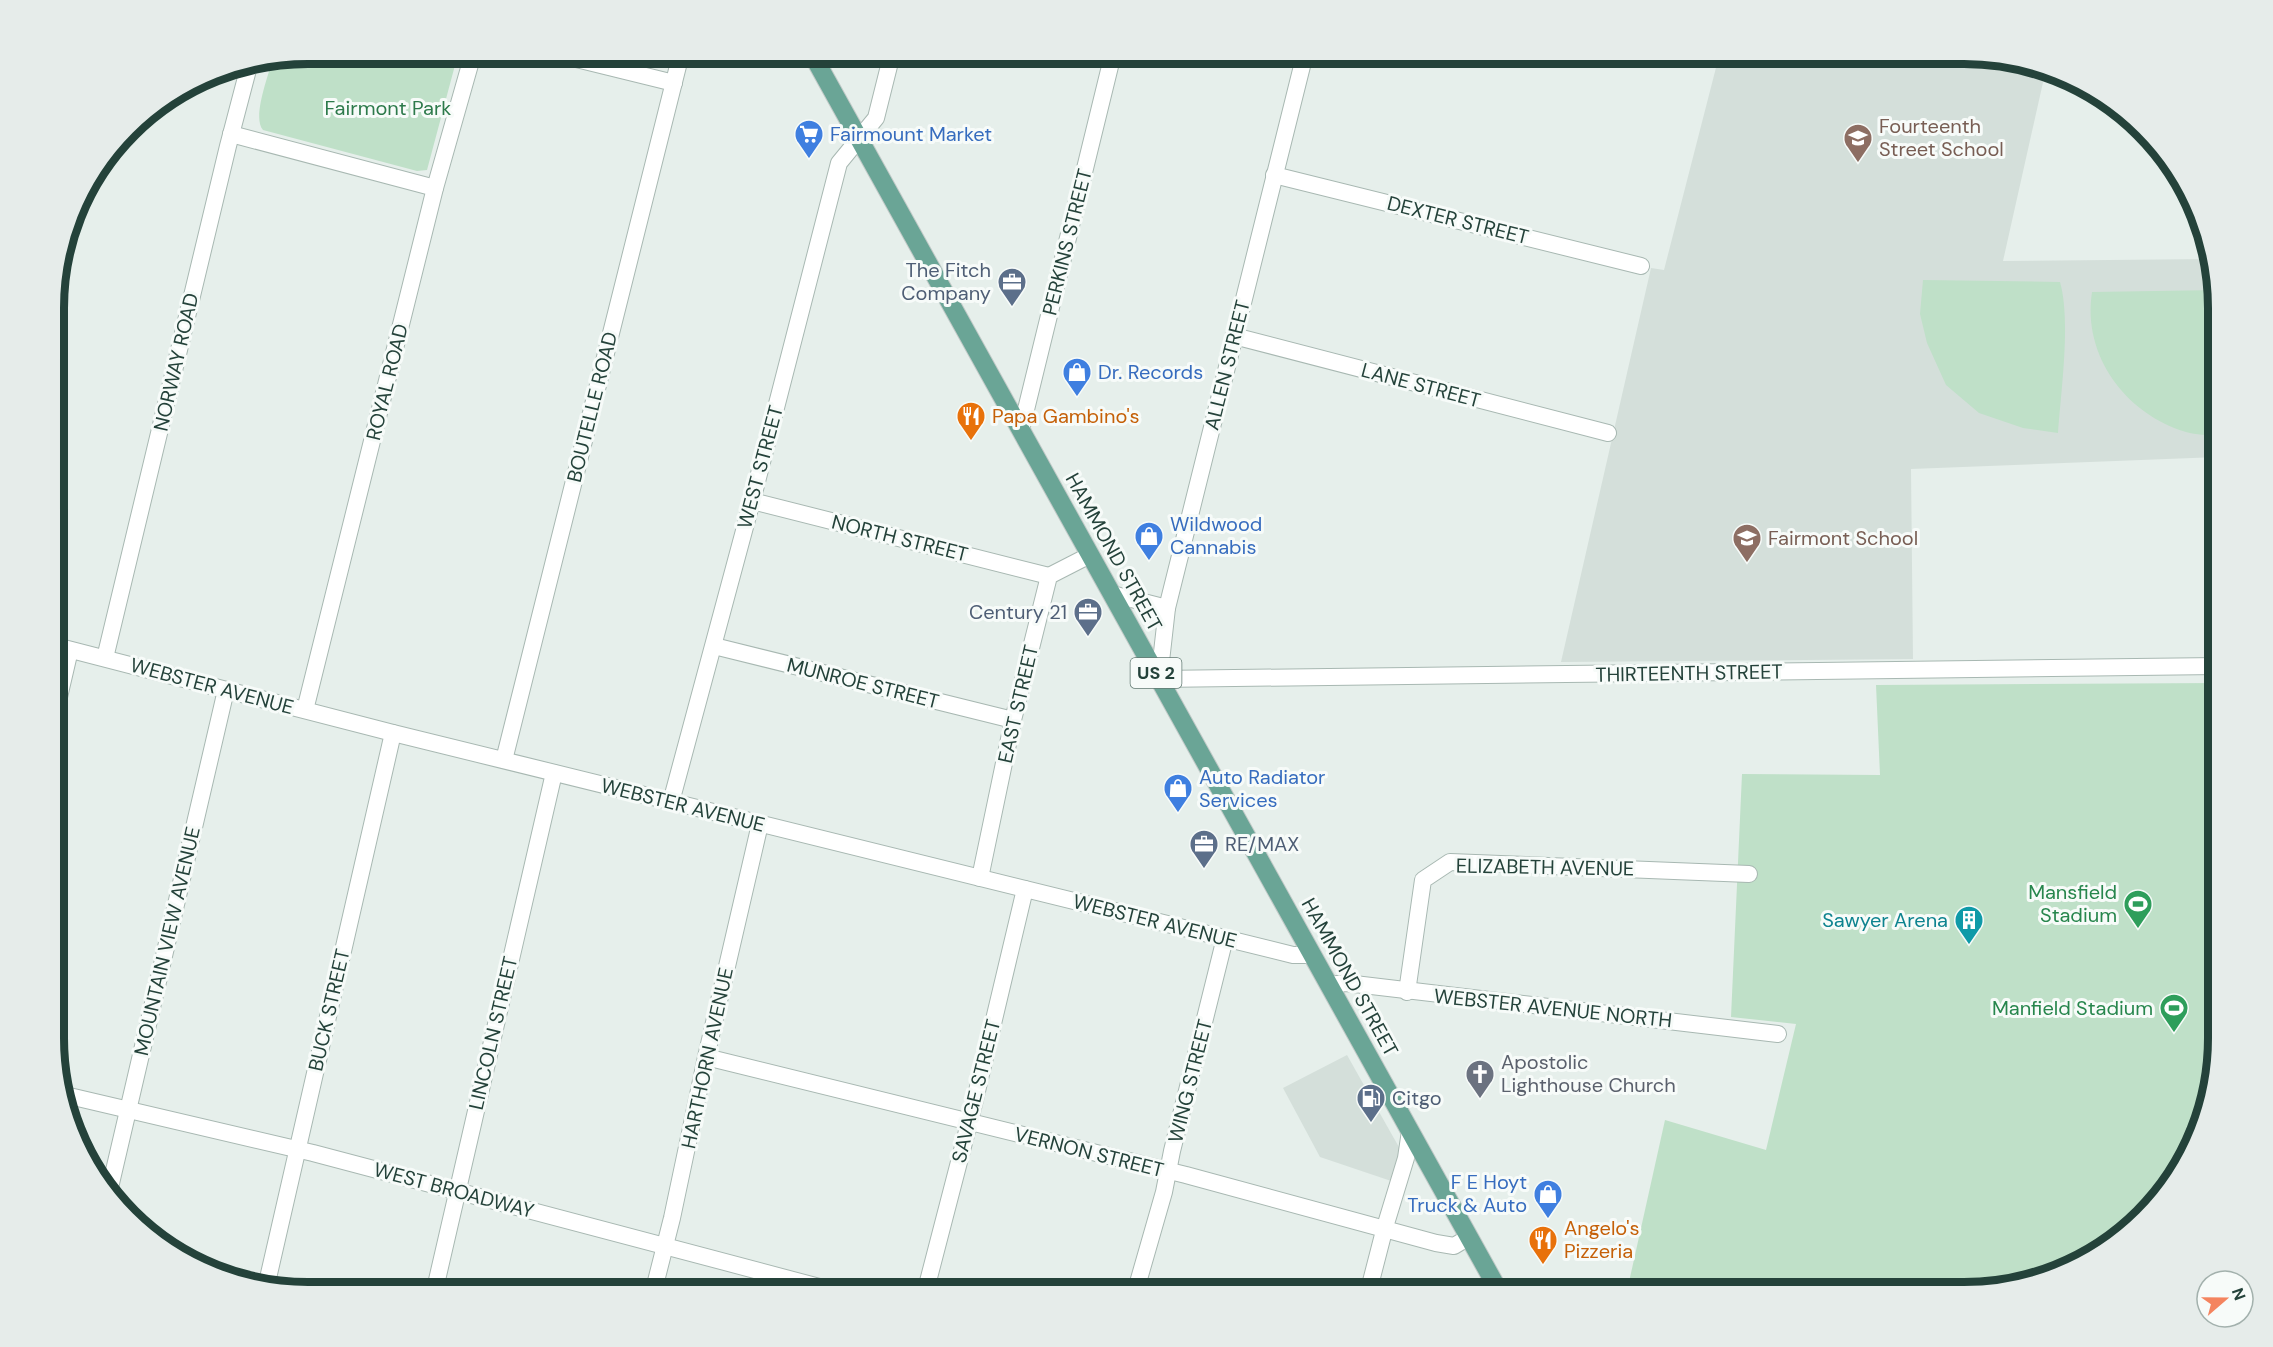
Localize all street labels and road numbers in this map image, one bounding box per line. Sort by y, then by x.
street label: PERKINS STREET [1036,166,1098,318]
street label: DEXTER STREET [1384,190,1532,250]
street label: NORWAY ROAD [147,290,205,434]
street label: ALLEN STREET [1198,297,1256,433]
street label: ROYAL ROAD [360,321,414,443]
street label: BOUTELLE ROAD [561,329,623,485]
street label: LANE STREET [1358,357,1484,413]
street label: WEST STREET [731,402,789,532]
street label: HAMMOND STREET [1060,468,1168,636]
street label: NORTH STREET [829,509,971,567]
street label: EAST STREET [992,642,1044,766]
street label: WEBSTER AVENUE [128,652,296,720]
street label: MUNROE STREET [784,652,942,714]
road number: US 2 [1130,658,1182,688]
street label: THIRTEENTH STREET [1595,658,1783,688]
street label: WEBSTER AVENUE [598,772,768,838]
street label: MOUNTAIN VIEW AVENUE [128,824,206,1058]
street label: ELIZABETH AVENUE [1456,852,1634,882]
street label: WEBSTER AVENUE [1070,888,1240,954]
street label: HAMMOND STREET [1296,893,1404,1061]
street label: BUCK STREET [302,946,356,1074]
street label: LINCOLN STREET [463,954,523,1112]
street label: HARTHORN AVENUE [675,965,739,1151]
street label: WEBSTER AVENUE NORTH [1433,983,1673,1033]
street label: WING STREET [1162,1016,1218,1146]
street label: SAVAGE STREET [946,1017,1006,1165]
street label: VERNON STREET [1012,1121,1166,1183]
street label: WEST BROADWAY [371,1156,537,1224]

